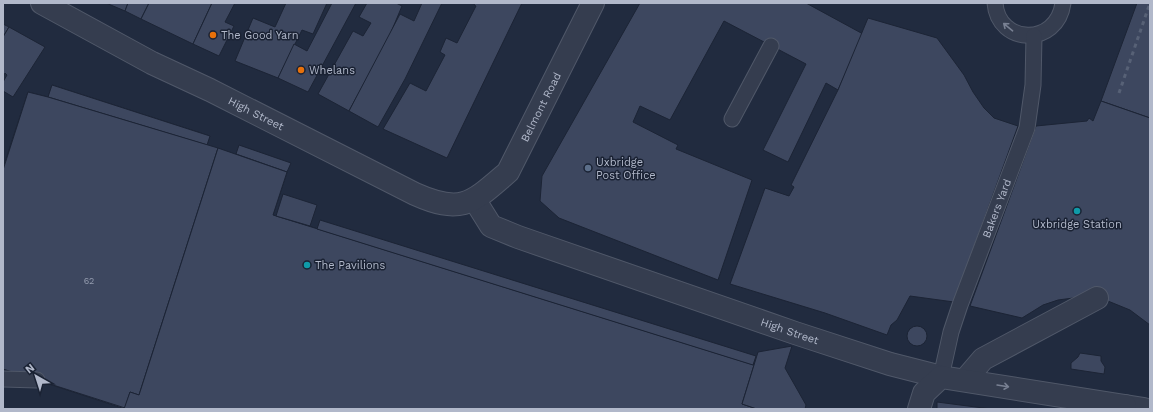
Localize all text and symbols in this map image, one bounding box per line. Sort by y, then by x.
one-way arrow [1002,23,1013,31]
place label: The Good Yarn [221,29,299,42]
marker: The Good Yarn [208,30,218,40]
place label: Whelans [309,64,355,77]
marker: Whelans [296,65,306,75]
street label: Belmont Road [518,70,564,144]
street label: High Street [226,94,286,134]
place label: Uxbridge Post Office [596,156,656,182]
marker: Uxbridge Post Office [583,163,593,173]
street label: Bakers Yard [980,177,1014,240]
marker: Uxbridge Station [1072,206,1082,216]
place label: Uxbridge Station [1032,218,1122,231]
place label: The Pavilions [315,259,385,272]
marker: The Pavilions [302,260,312,270]
house number: 62 [84,276,94,286]
street label: High Street [759,316,821,347]
north arrow [16,356,56,396]
text: N [23,361,37,376]
one-way arrow [996,382,1009,390]

